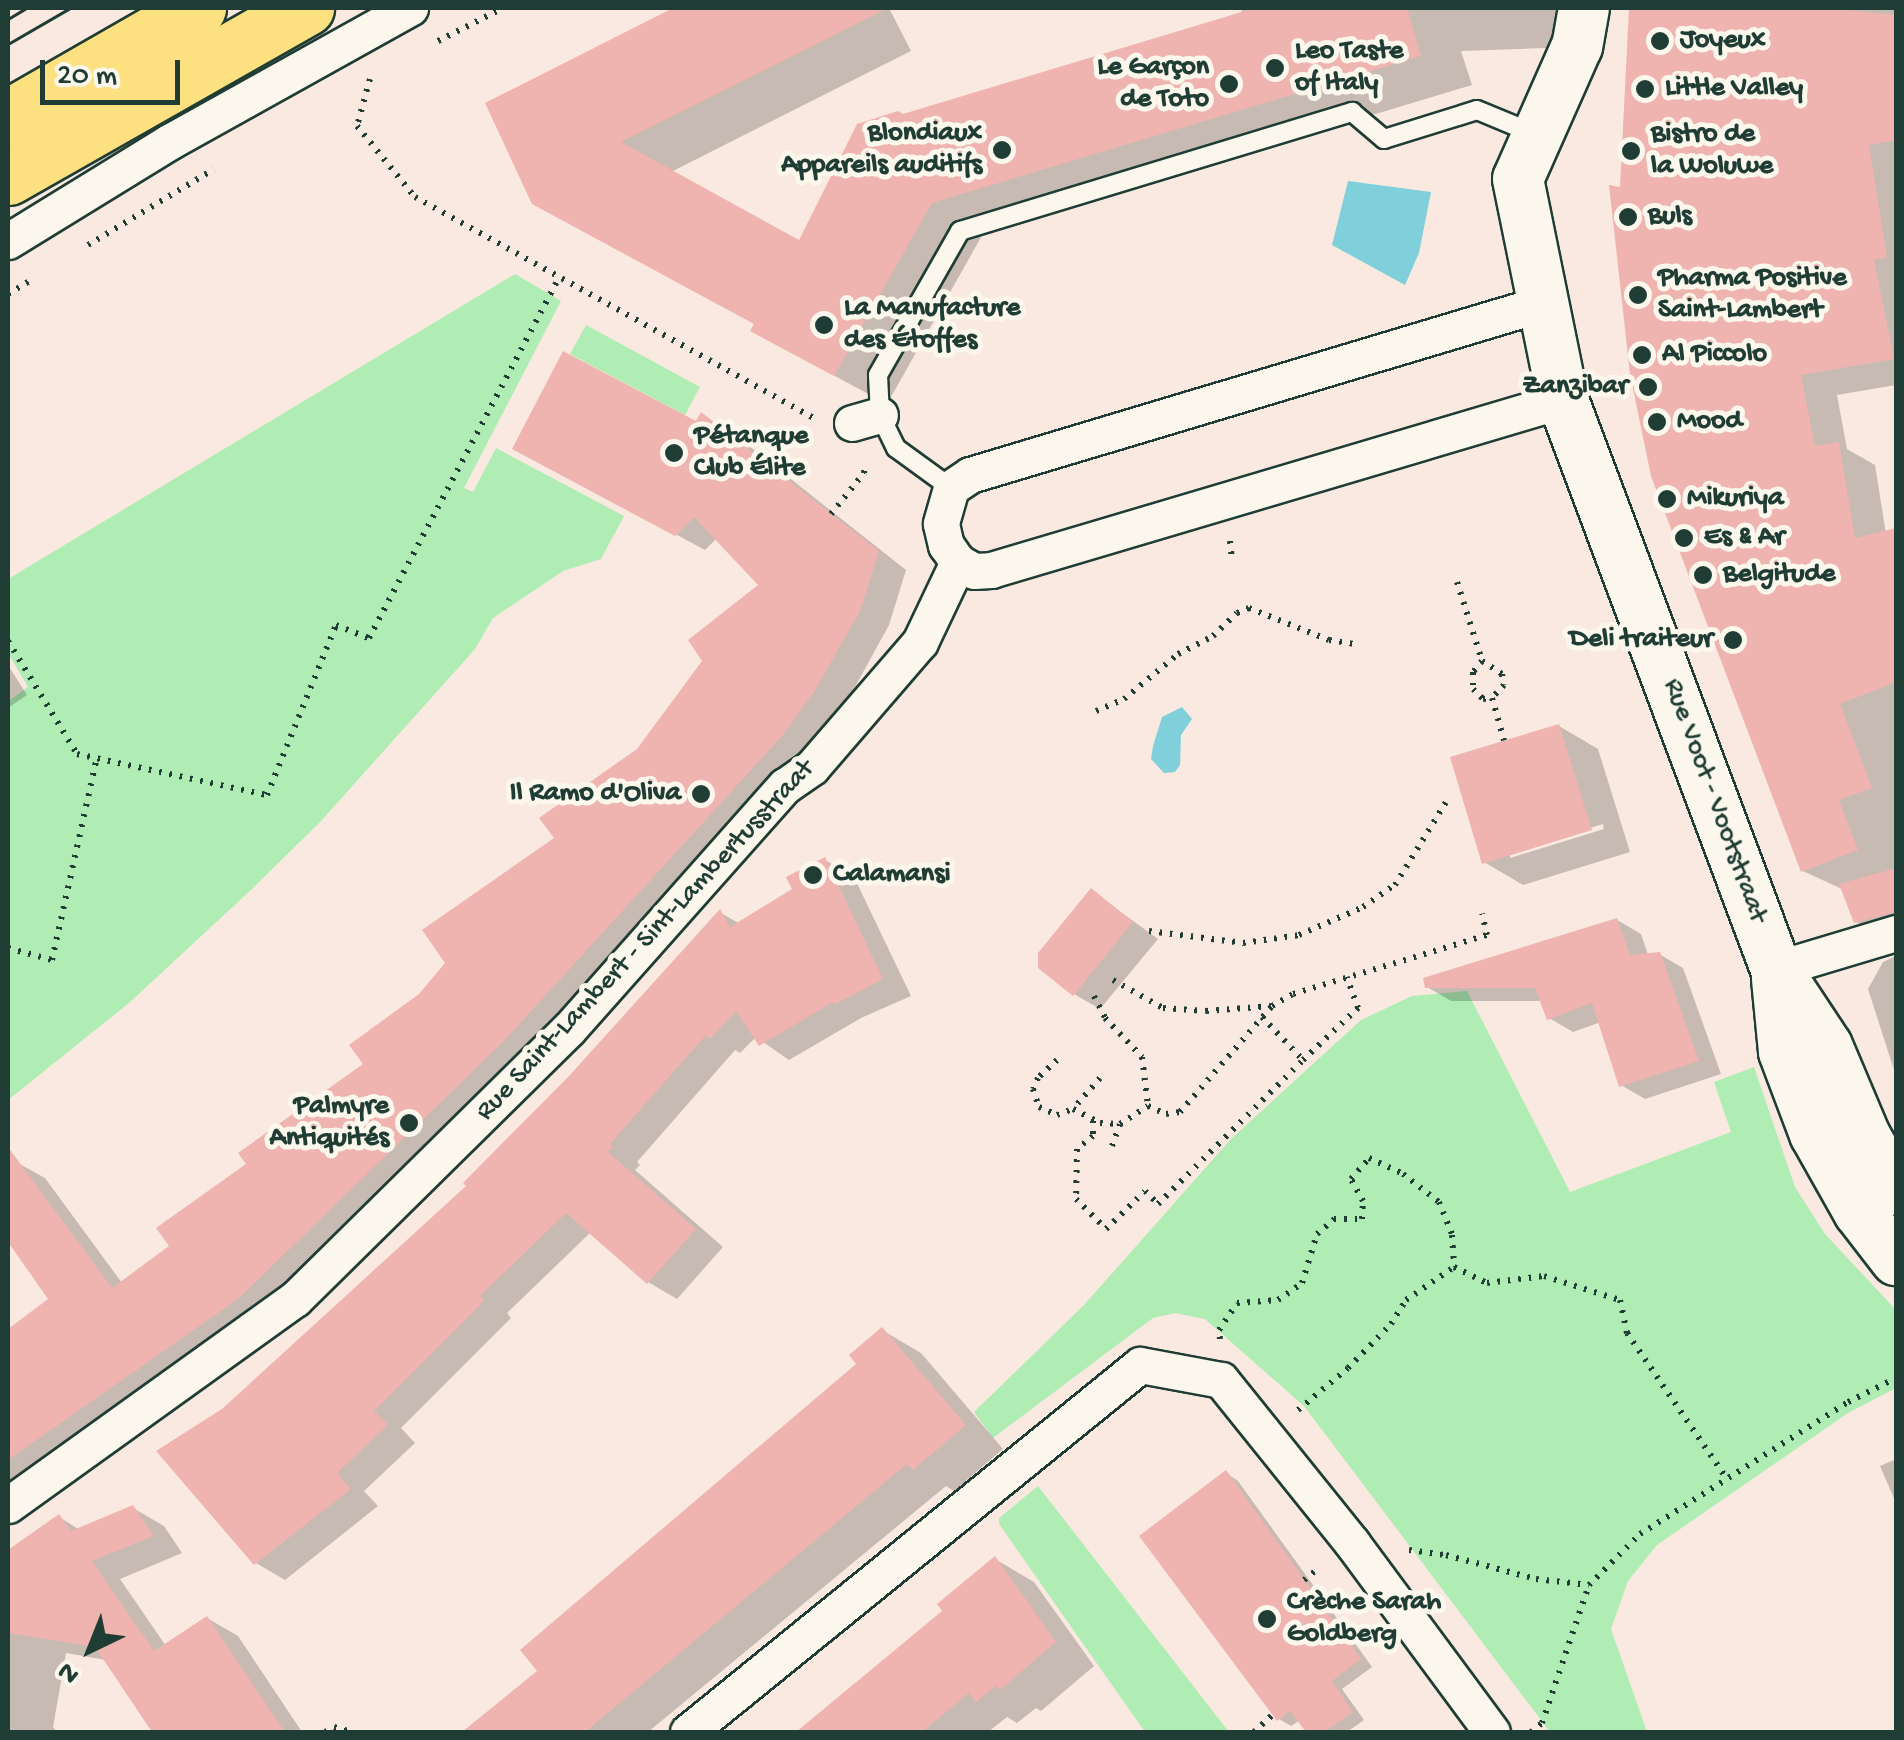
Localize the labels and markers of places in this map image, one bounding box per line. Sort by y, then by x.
place label: Joyeux [1680,24,1765,58]
marker: Joyeux [1649,30,1671,52]
place label: Leo Taste of Italy [1295,35,1403,101]
place label: Le Garçon de Toto [1097,51,1209,117]
marker: Leo Taste of Italy [1264,57,1286,79]
place label: Little Valley [1665,72,1803,106]
marker: Le Garçon de Toto [1218,73,1240,95]
marker: Little Valley [1634,78,1656,100]
place label: Blondiaux Appareils auditifs [781,117,982,183]
place label: Bistro de la Woluwe [1651,118,1773,184]
marker: Blondiaux Appareils auditifs [991,139,1013,161]
marker: Bistro de la Woluwe [1620,140,1642,162]
place label: Buls [1648,200,1692,234]
marker: Buls [1617,206,1639,228]
place label: Pharma Positive Saint-Lambert [1658,262,1847,328]
marker: Pharma Positive Saint-Lambert [1627,284,1649,306]
place label: La Manufacture des Étoffes [844,292,1020,358]
marker: La Manufacture des Étoffes [813,314,835,336]
place label: Al Piccolo [1662,338,1767,372]
marker: Al Piccolo [1631,344,1653,366]
place label: Zanzibar [1522,370,1628,404]
marker: Zanzibar [1637,376,1659,398]
place label: Mood [1677,405,1742,439]
marker: Mood [1646,411,1668,433]
place label: Pétanque Club Élite [694,420,809,486]
marker: Pétanque Club Élite [663,442,685,464]
place label: Mikuriya [1687,482,1783,516]
marker: Mikuriya [1656,488,1678,510]
place label: Es & Ar [1704,521,1784,555]
marker: Es & Ar [1673,527,1695,549]
place label: Belgitude [1723,558,1835,592]
marker: Belgitude [1692,564,1714,586]
place label: Deli traiteur [1570,623,1713,657]
marker: Deli traiteur [1722,629,1744,651]
place label: Il Ramo d'Oliva [510,777,681,811]
marker: Il Ramo d'Oliva [690,783,712,805]
place label: Calamansi [833,858,951,892]
marker: Calamansi [802,864,824,886]
place label: Palmyre Antiquités [270,1090,389,1156]
marker: Palmyre Antiquités [398,1112,420,1134]
place label: Crèche Sarah Goldberg [1287,1586,1441,1652]
marker: Crèche Sarah Goldberg [1256,1608,1278,1630]

